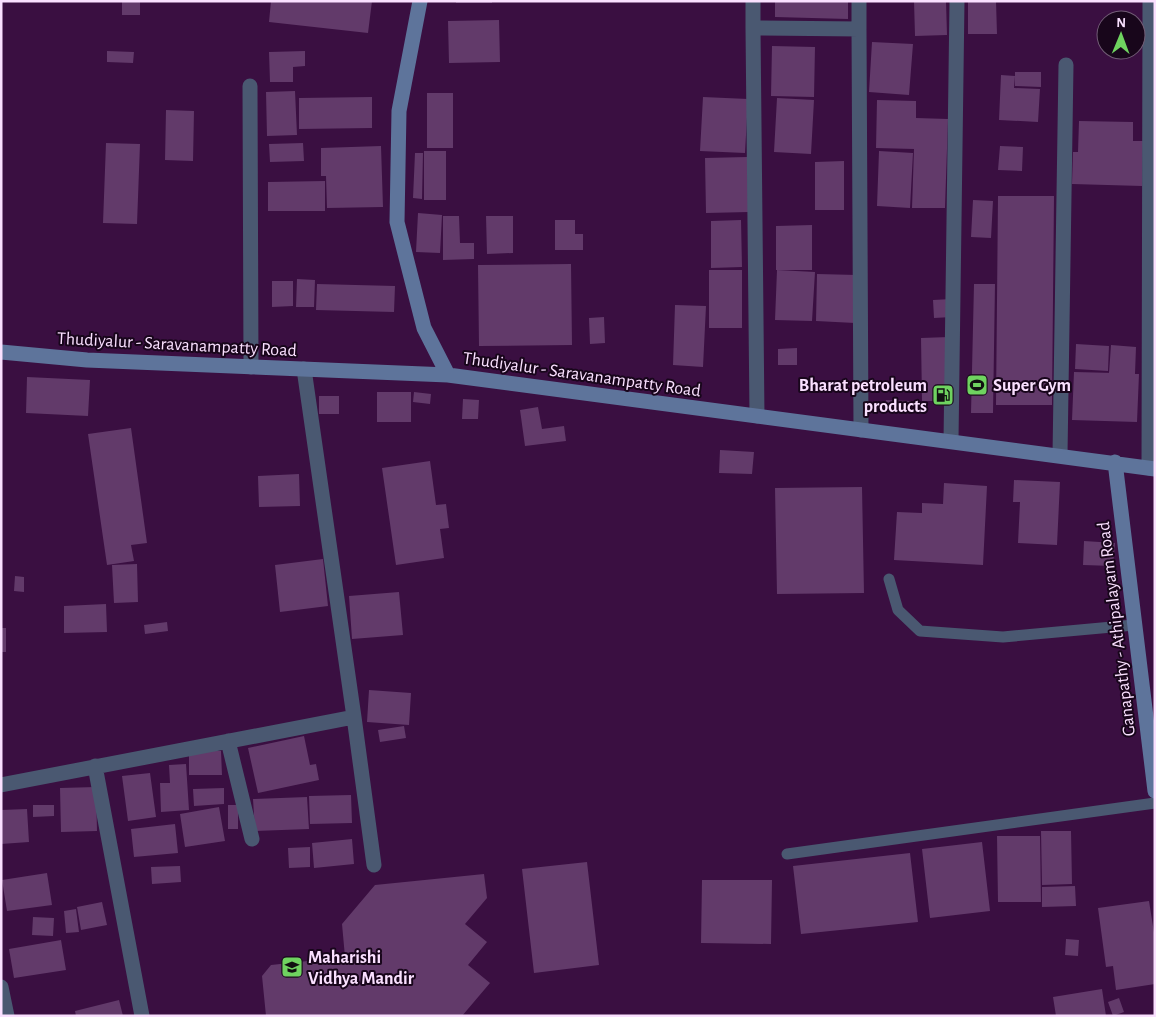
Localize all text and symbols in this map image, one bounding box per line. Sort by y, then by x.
north arrow [1096,10,1146,60]
text: N [1116,16,1126,30]
street label: Thudiyalur - Saravanampatty Road [57,330,297,360]
street label: Thudiyalur - Saravanampatty Road [462,349,702,401]
sports icon: Super Gym [965,373,989,397]
place label: Bharat petroleum products [799,377,927,416]
place label: Super Gym [993,377,1071,395]
fuel station icon: Bharat petroleum products [931,383,955,407]
street label: Ganapathy - Athipalayam Road [1095,521,1139,737]
place label: Maharishi Vidhya Mandir [308,949,415,988]
school or university icon: Maharishi Vidhya Mandir [280,955,304,979]

